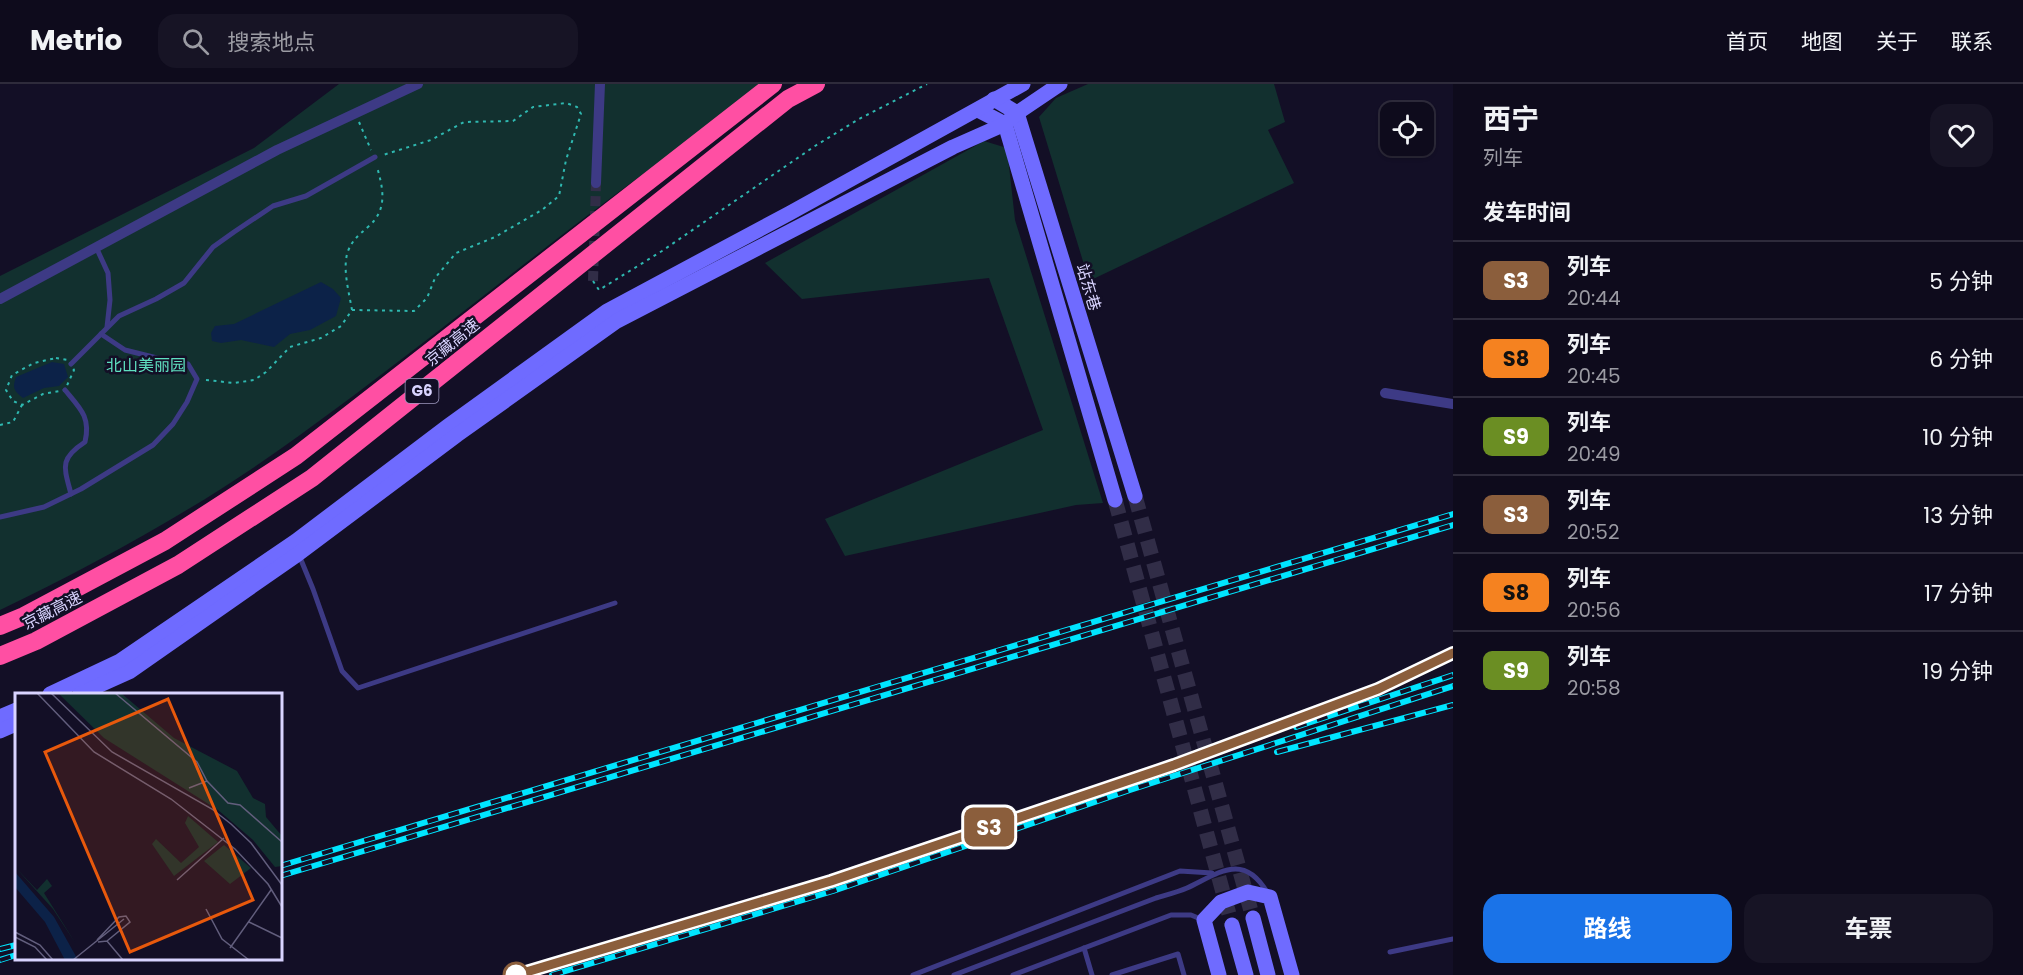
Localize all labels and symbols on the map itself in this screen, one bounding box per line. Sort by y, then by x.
street label: 站东巷 [1071,261,1107,313]
street label: 京藏高速 [420,313,484,371]
park label: 北山美丽园 [106,354,186,377]
road number: G6 [406,379,438,403]
street label: 京藏高速 [18,586,86,635]
inset map [15,693,282,960]
line badge: S3 [962,808,1016,846]
unlabelled marker [503,962,529,975]

